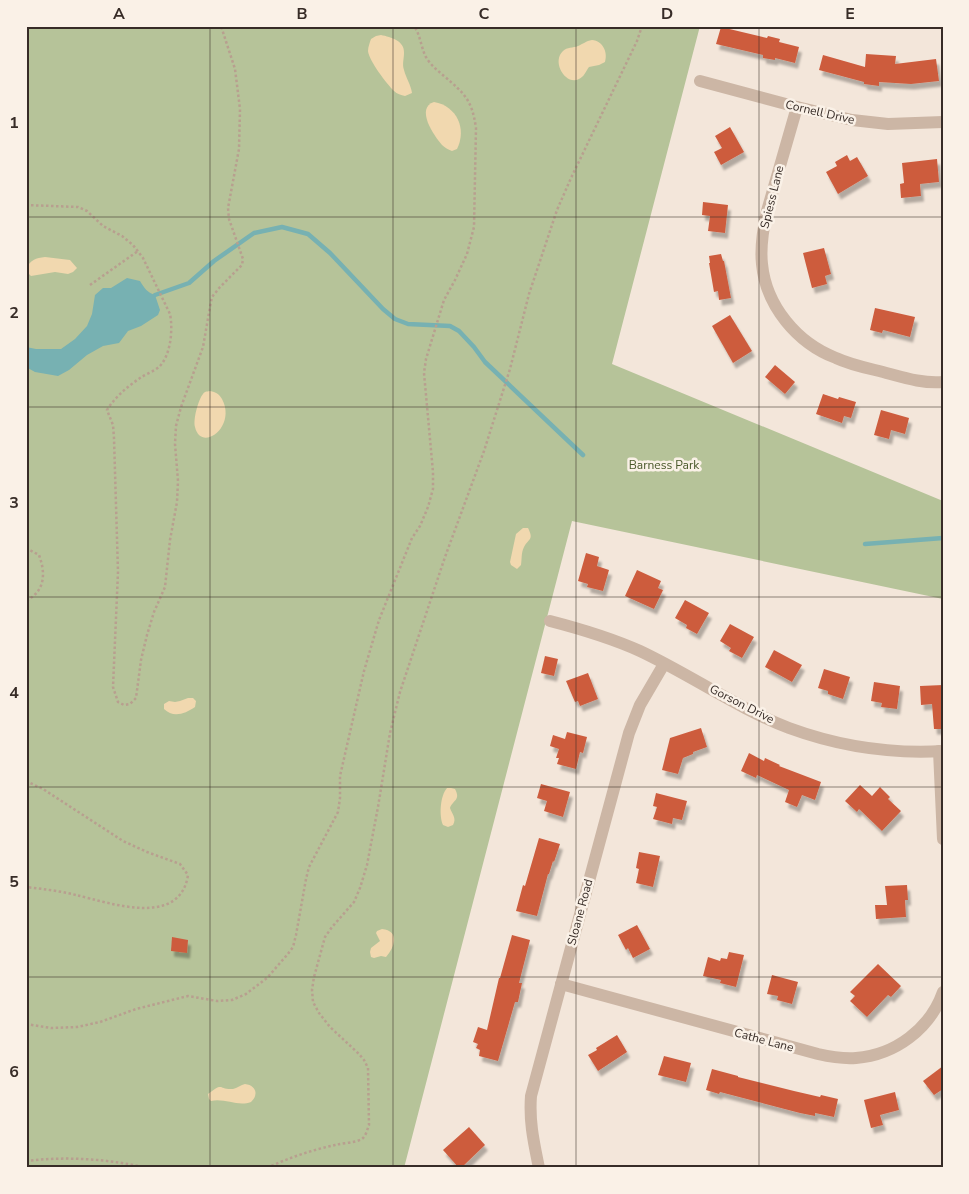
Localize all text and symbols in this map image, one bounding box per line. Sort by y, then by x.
text: A [113,3,125,25]
text: B [296,3,308,25]
text: C [479,3,490,25]
text: D [661,3,673,25]
text: E [845,3,855,25]
street label: Cornell Drive [784,96,856,128]
text: 1 [9,112,19,134]
street label: Spiess Lane [756,164,788,230]
text: 2 [9,302,19,324]
park label: Barness Park [629,457,700,473]
text: 3 [9,492,19,514]
street label: Gorson Drive [707,681,777,727]
text: 4 [9,682,19,704]
text: 5 [9,871,19,893]
street label: Sloane Road [563,877,597,947]
street label: Cathe Lane [733,1024,795,1056]
text: 6 [9,1061,19,1083]

